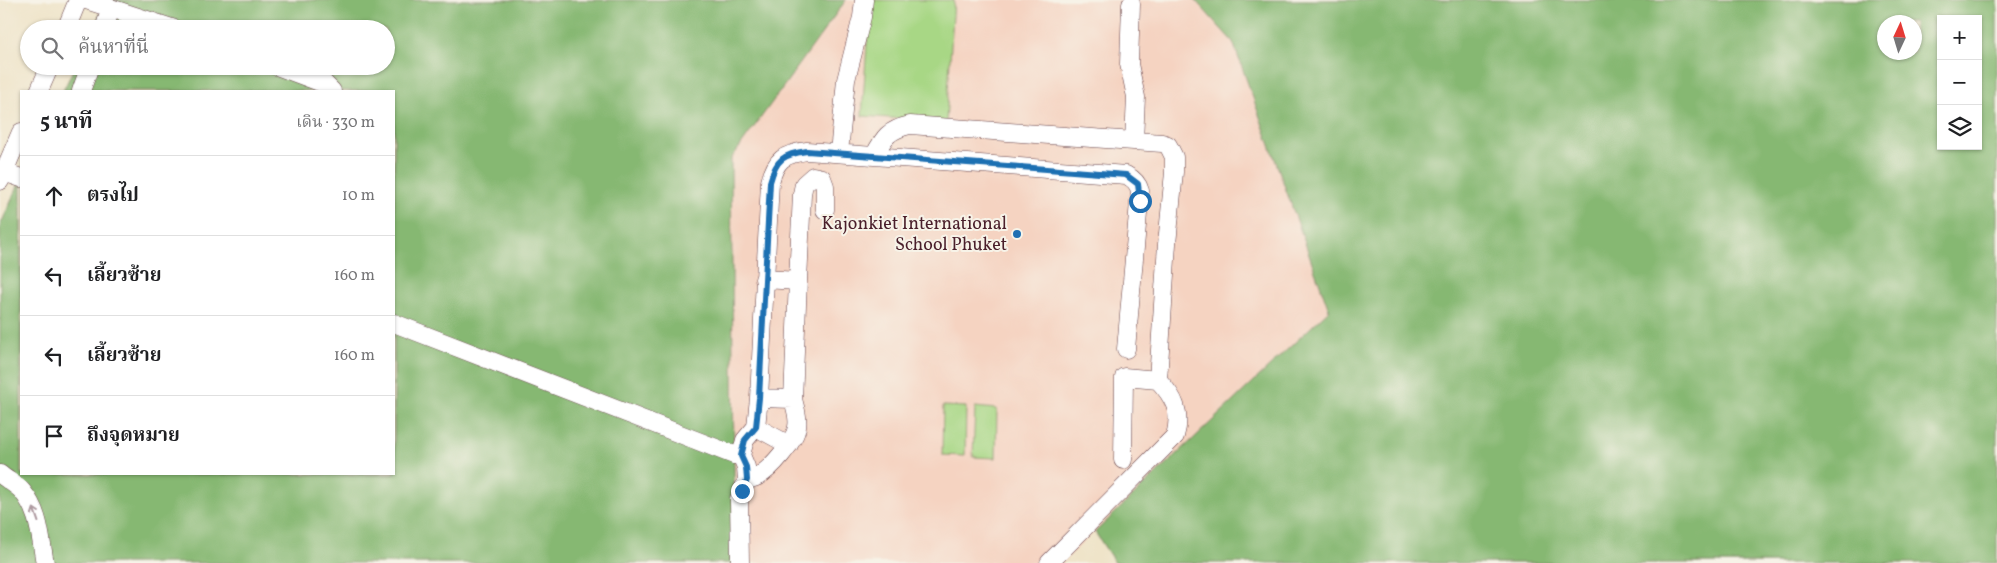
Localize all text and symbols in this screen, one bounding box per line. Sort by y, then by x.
north arrow [1877,15,1922,60]
map controls [1937,15,1982,150]
button: + [1937,15,1982,60]
search box [20,20,395,75]
icon: search [38,34,66,62]
text: ค้นหาที่นี่ [78,35,149,61]
button: − [1937,60,1982,105]
button: layers [1937,105,1982,150]
text: 5 นาที [40,108,93,137]
text: เดิน · 330 m [296,112,375,134]
icon: ahead [40,182,68,210]
text: ตรงไป [87,183,139,209]
text: 10 m [342,185,375,207]
route start [1129,190,1152,213]
place label: Kajonkiet International School Phuket [822,212,1007,258]
marker: Kajonkiet International School Phuket [1011,228,1023,240]
icon: left [40,262,68,290]
text: เลี้ยวซ้าย [87,263,161,289]
text: 160 m [334,265,375,287]
icon: left [40,342,68,370]
text: เลี้ยวซ้าย [87,343,161,369]
text: 160 m [334,345,375,367]
icon: arrive [40,422,68,450]
text: ถึงจุดหมาย [87,423,180,449]
route end [731,480,754,503]
one-way arrow [31,508,40,524]

